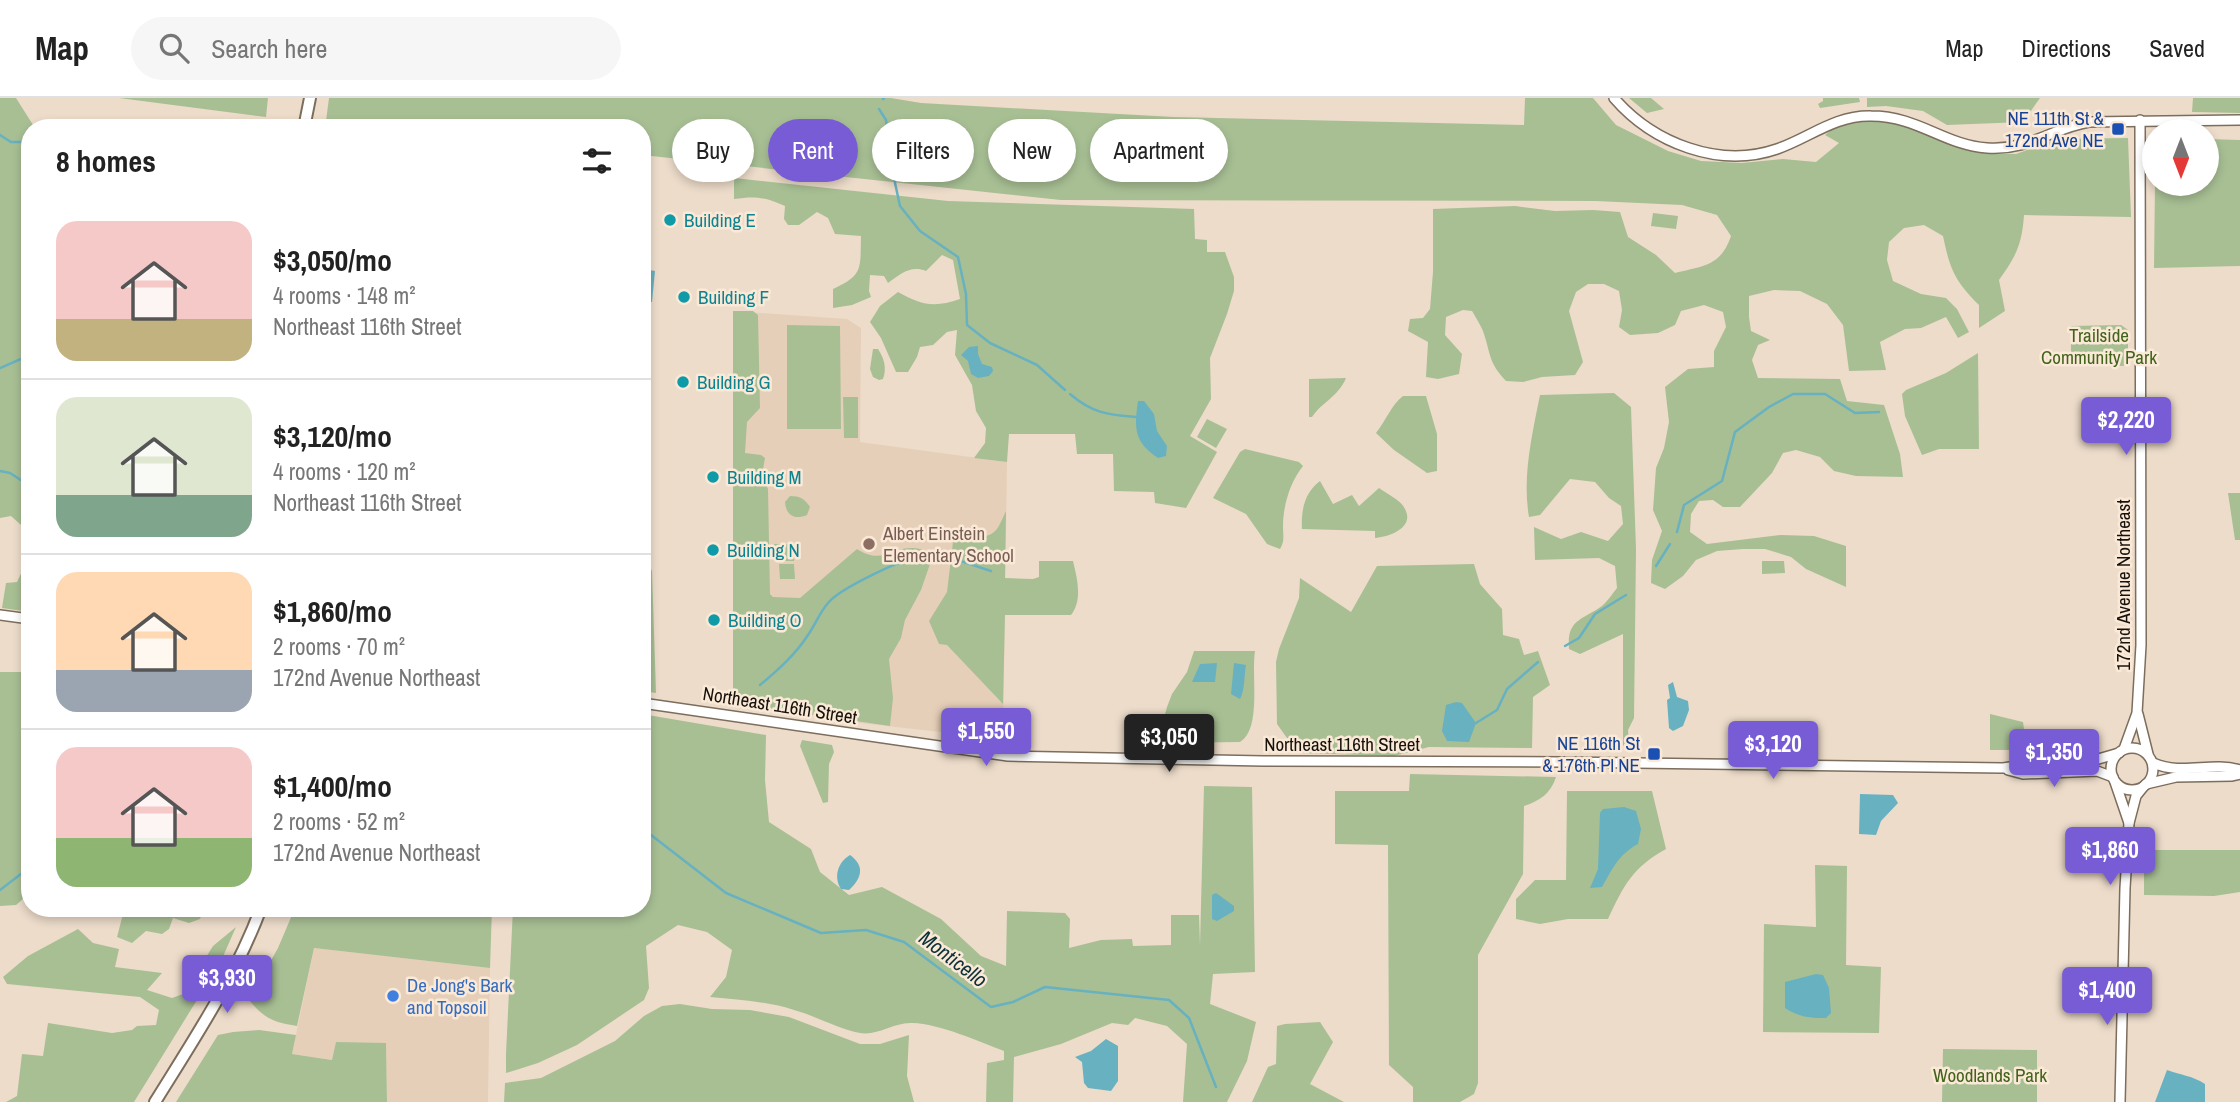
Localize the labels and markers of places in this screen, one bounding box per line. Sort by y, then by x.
place label: NE 111th St & 172nd Ave NE [2005,105,2105,153]
marker: NE 111th St & 172nd Ave NE [2110,121,2126,137]
place label: Building E [684,207,756,233]
marker: Building E [662,212,678,228]
place label: Building F [698,284,769,310]
marker: Building F [676,289,692,305]
place label: Building G [697,369,771,395]
marker: Building G [675,374,691,390]
pin: $2,220 [2069,398,2183,457]
place label: Building M [727,464,801,490]
marker: Building M [705,469,721,485]
place label: Albert Einstein Elementary School [882,520,1014,568]
marker: Albert Einstein Elementary School [861,536,877,552]
place label: Building N [727,537,800,563]
marker: Building N [705,542,721,558]
place label: Building O [728,607,802,633]
marker: Building O [706,612,722,628]
pin: $1,550 [929,708,1043,768]
pin: $3,050 [1112,714,1226,774]
pin: $3,120 [1716,722,1830,781]
place label: NE 116th St & 176th Pl NE [1542,730,1641,778]
pin: $1,350 [1997,730,2111,789]
marker: NE 116th St & 176th Pl NE [1646,746,1662,762]
pin: $1,860 [2053,828,2167,887]
pin: $3,930 [170,956,284,1015]
pin: $1,400 [2050,968,2164,1027]
place label: De Jong's Bark and Topsoil [407,972,512,1020]
marker: De Jong's Bark and Topsoil [385,988,401,1004]

